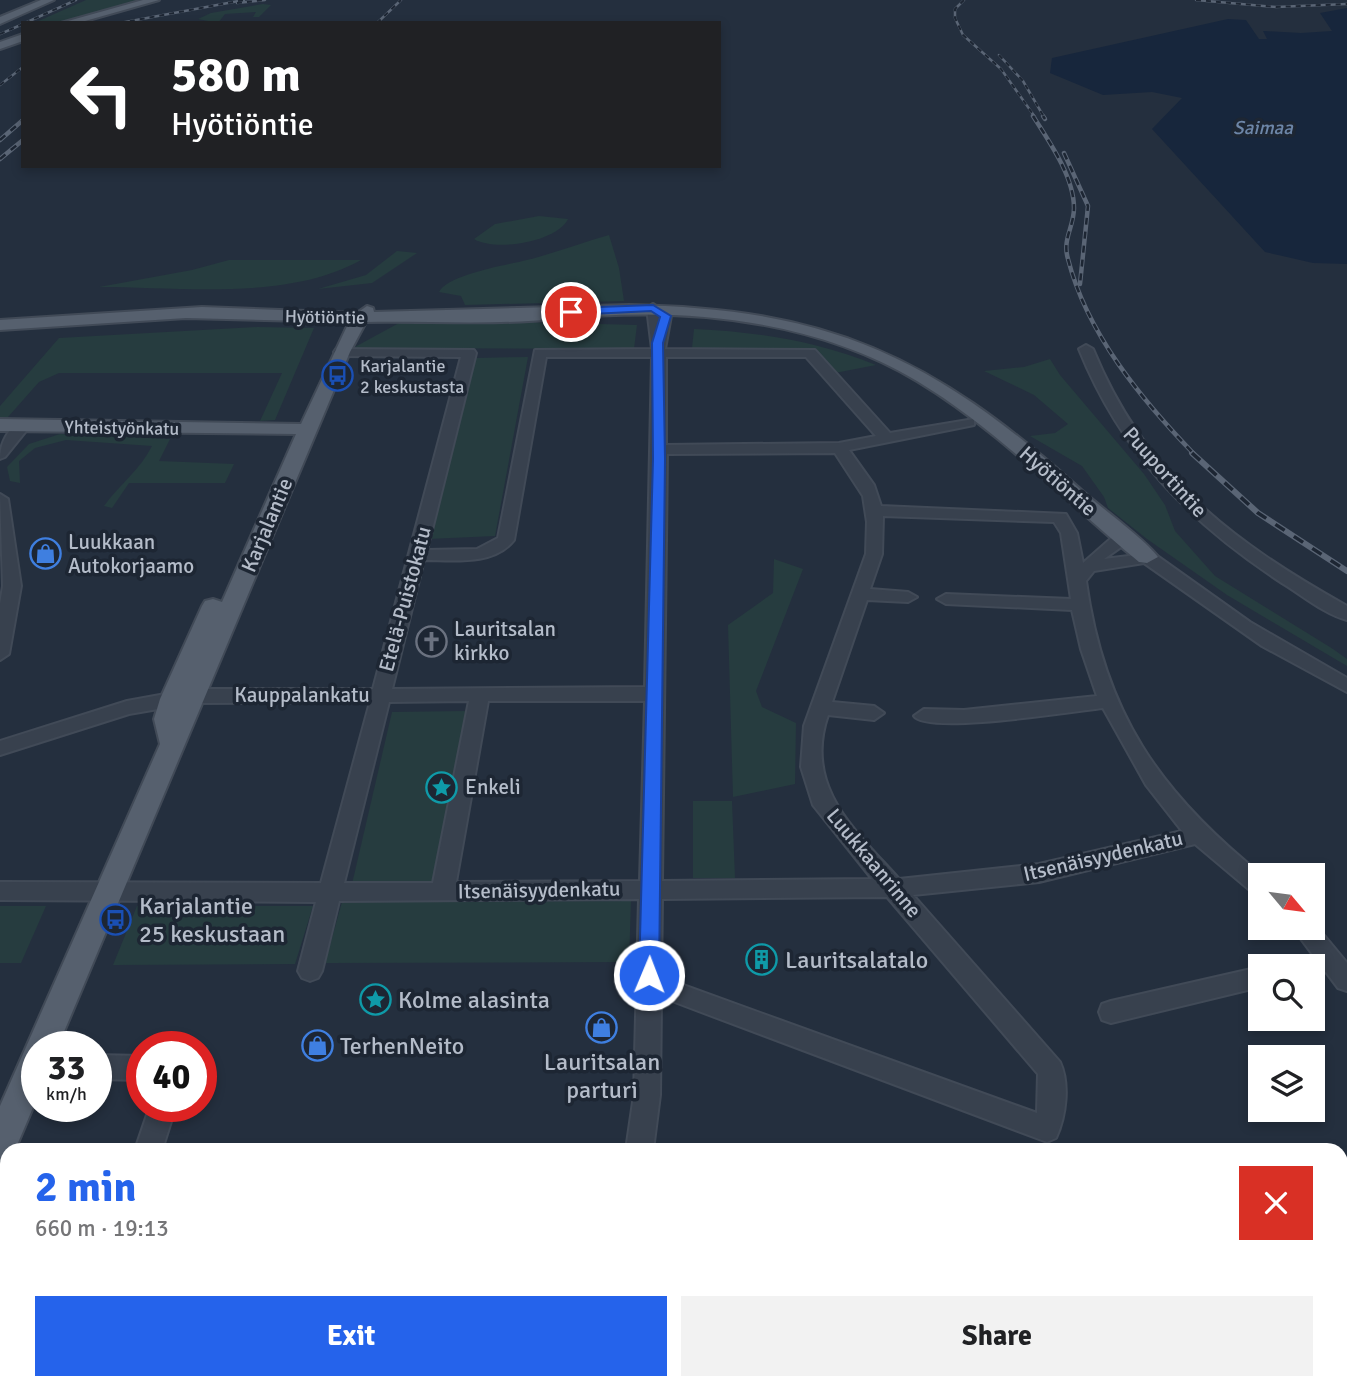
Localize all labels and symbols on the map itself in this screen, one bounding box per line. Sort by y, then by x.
water label: Saimaa [1233,116,1294,140]
pin [541,282,601,342]
street label: Hyötiöntie [285,305,365,329]
place label: Karjalantie 2 keskustasta [360,355,464,398]
bus stop icon: Karjalantie 2 keskustasta [320,359,354,393]
street label: Yhteistyönkatu [65,416,179,440]
street label: Puuportintie [1117,421,1213,523]
street label: Hyötiöntie [1014,440,1102,522]
street label: Karjalantie [236,474,298,576]
street label: Etelä-Puistokatu [373,523,437,675]
place label: Luukkaan Autokorjaamo [68,529,194,579]
shop icon: Luukkaan Autokorjaamo [28,537,62,571]
place label: Lauritsalan kirkko [454,616,556,666]
church icon: Lauritsalan kirkko [414,624,448,658]
street label: Kauppalankatu [234,682,370,708]
place icon: Enkeli [425,770,459,804]
place label: Enkeli [465,774,521,800]
street label: Luukkaanrinne [821,803,927,923]
street label: Itsenäisyydenkatu [1021,825,1185,887]
north arrow [1248,863,1325,940]
street label: Itsenäisyydenkatu [457,876,621,904]
place label: Karjalantie 25 keskustaan [139,891,285,949]
bus stop icon: Karjalantie 25 keskustaan [99,903,133,937]
position arrow [612,938,686,1012]
building icon: Lauritsalatalo [745,943,779,977]
place label: Lauritsalatalo [785,945,928,975]
place icon: Kolme alasinta [358,983,392,1017]
place label: Kolme alasinta [398,985,550,1015]
shop icon: Lauritsalan parturi [585,1011,619,1045]
shop icon: TerhenNeito [300,1029,334,1063]
speed limit sign: 40 [126,1031,217,1122]
place label: TerhenNeito [340,1031,464,1061]
place label: Lauritsalan parturi [544,1047,660,1105]

